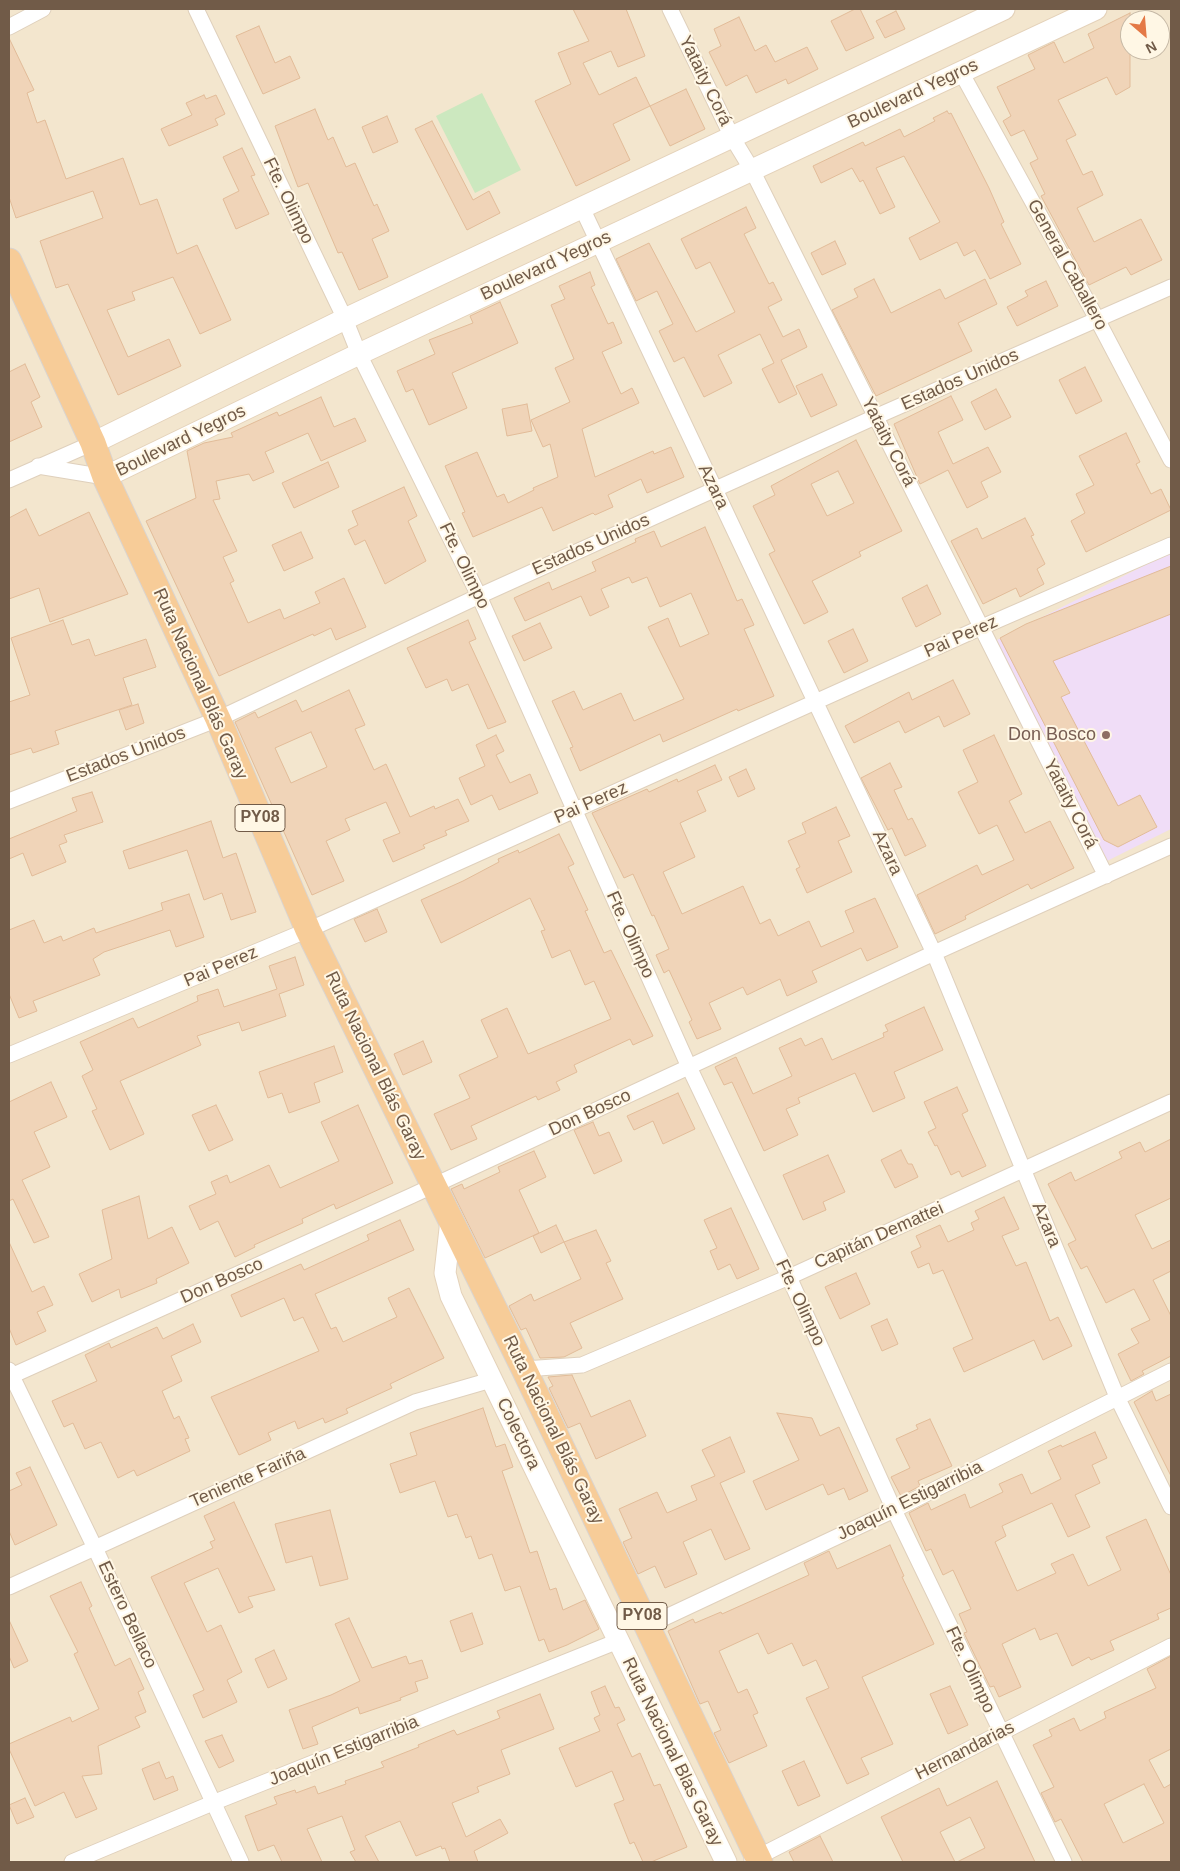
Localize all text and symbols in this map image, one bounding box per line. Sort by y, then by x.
north arrow [1120,10,1170,60]
street label: Yataity Corá [674,32,736,130]
text: N [1143,38,1159,57]
street label: Boulevard Yegros [844,54,982,134]
street label: Fte. Olimpo [258,154,318,248]
street label: General Caballero [1022,196,1112,334]
street label: Boulevard Yegros [477,226,615,306]
street label: Estados Unidos [898,344,1022,416]
street label: Yataity Corá [856,394,920,490]
street label: Boulevard Yegros [113,400,249,482]
street label: Azara [693,461,733,513]
street label: Estados Unidos [529,509,653,581]
street label: Fte. Olimpo [434,519,494,613]
street label: Ruta Nacional Blás Garay [148,585,252,783]
street label: Pai Perez [921,611,1001,663]
street label: Estados Unidos [63,722,189,788]
place label: Don Bosco [1008,724,1096,746]
marker: Don Bosco [1100,729,1112,741]
street label: Yataity Corá [1038,756,1102,852]
street label: Pai Perez [551,777,631,829]
road number: PY08 [235,804,285,831]
street label: Azara [867,827,907,879]
street label: Fte. Olimpo [601,888,659,982]
street label: Pai Perez [181,942,261,992]
street label: Ruta Nacional Blás Garay [320,968,430,1164]
street label: Don Bosco [546,1085,634,1141]
street label: Capitán Demattei [811,1198,947,1274]
street label: Azara [1027,1199,1065,1251]
street label: Don Bosco [177,1253,267,1309]
street label: Fte. Olimpo [771,1256,829,1350]
street label: Ruta Nacional Blás Garay [498,1332,608,1528]
street label: Colectora [491,1395,545,1473]
street label: Teniente Fariña [187,1443,309,1513]
street label: Joaquín Estigarribia [834,1456,986,1546]
street label: Estero Bellaco [93,1558,161,1672]
road number: PY08 [617,1602,667,1630]
street label: Fte. Olimpo [941,1623,999,1717]
street label: Ruta Nacional Blas Garay [617,1654,727,1850]
street label: Joaquín Estigarribia [266,1711,422,1791]
street label: Hernandarias [912,1717,1018,1785]

